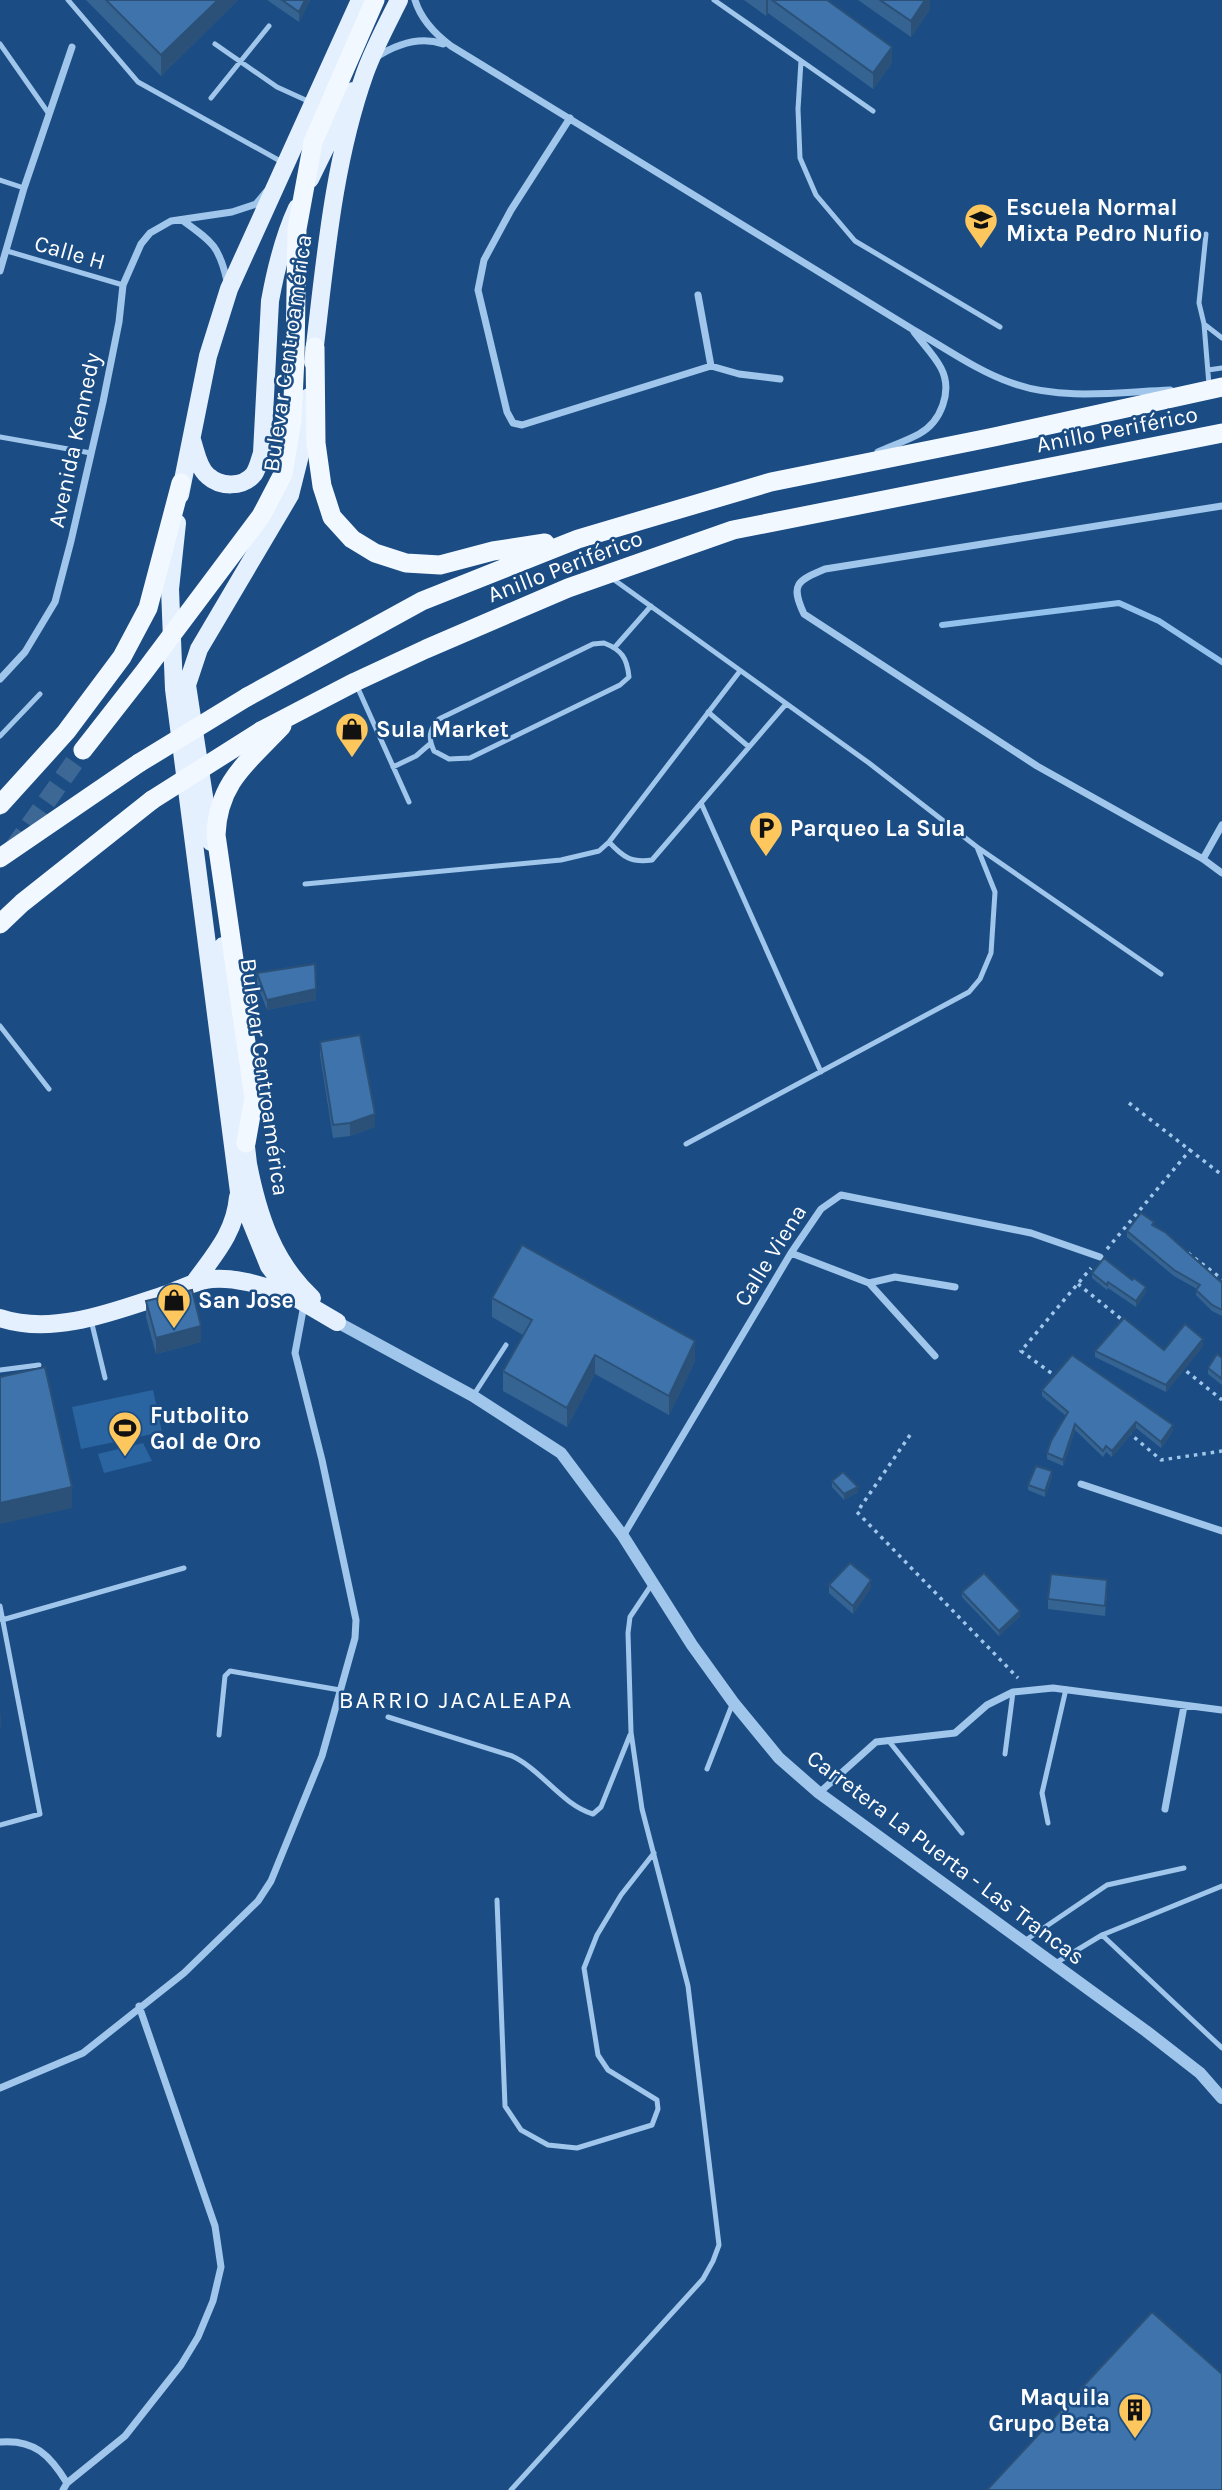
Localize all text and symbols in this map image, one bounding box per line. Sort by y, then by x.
place label: Escuela Normal Mixta Pedro Nufio [1006,194,1202,247]
school or university icon: Escuela Normal Mixta Pedro Nufio [962,201,1000,250]
street label: Calle H [31,230,108,275]
street label: Bulevar Centroamérica [257,233,318,474]
street label: Avenida Kennedy [43,350,106,530]
street label: Anillo Periférico [1034,401,1200,458]
street label: Anillo Periférico [484,524,647,608]
shop icon: Sula Market [333,710,371,759]
place label: Sula Market [376,716,509,743]
parking icon: Parqueo La Sula [747,809,785,858]
place label: Parqueo La Sula [790,815,966,842]
street label: Bulevar Centroamérica [234,957,295,1198]
street label: Calle Viena [728,1199,812,1311]
shop icon: San Jose [155,1281,193,1330]
place label: San Jose [198,1287,294,1314]
place label: Futbolito Gol de Oro [150,1402,261,1455]
sports icon: Futbolito Gol de Oro [106,1409,144,1458]
district label: BARRIO JACALEAPA [339,1686,573,1714]
street label: Carretera La Puerta - Las Trancas [802,1744,1090,1971]
place label: Maquila Grupo Beta [988,2384,1110,2437]
building icon: Maquila Grupo Beta [1116,2391,1154,2440]

